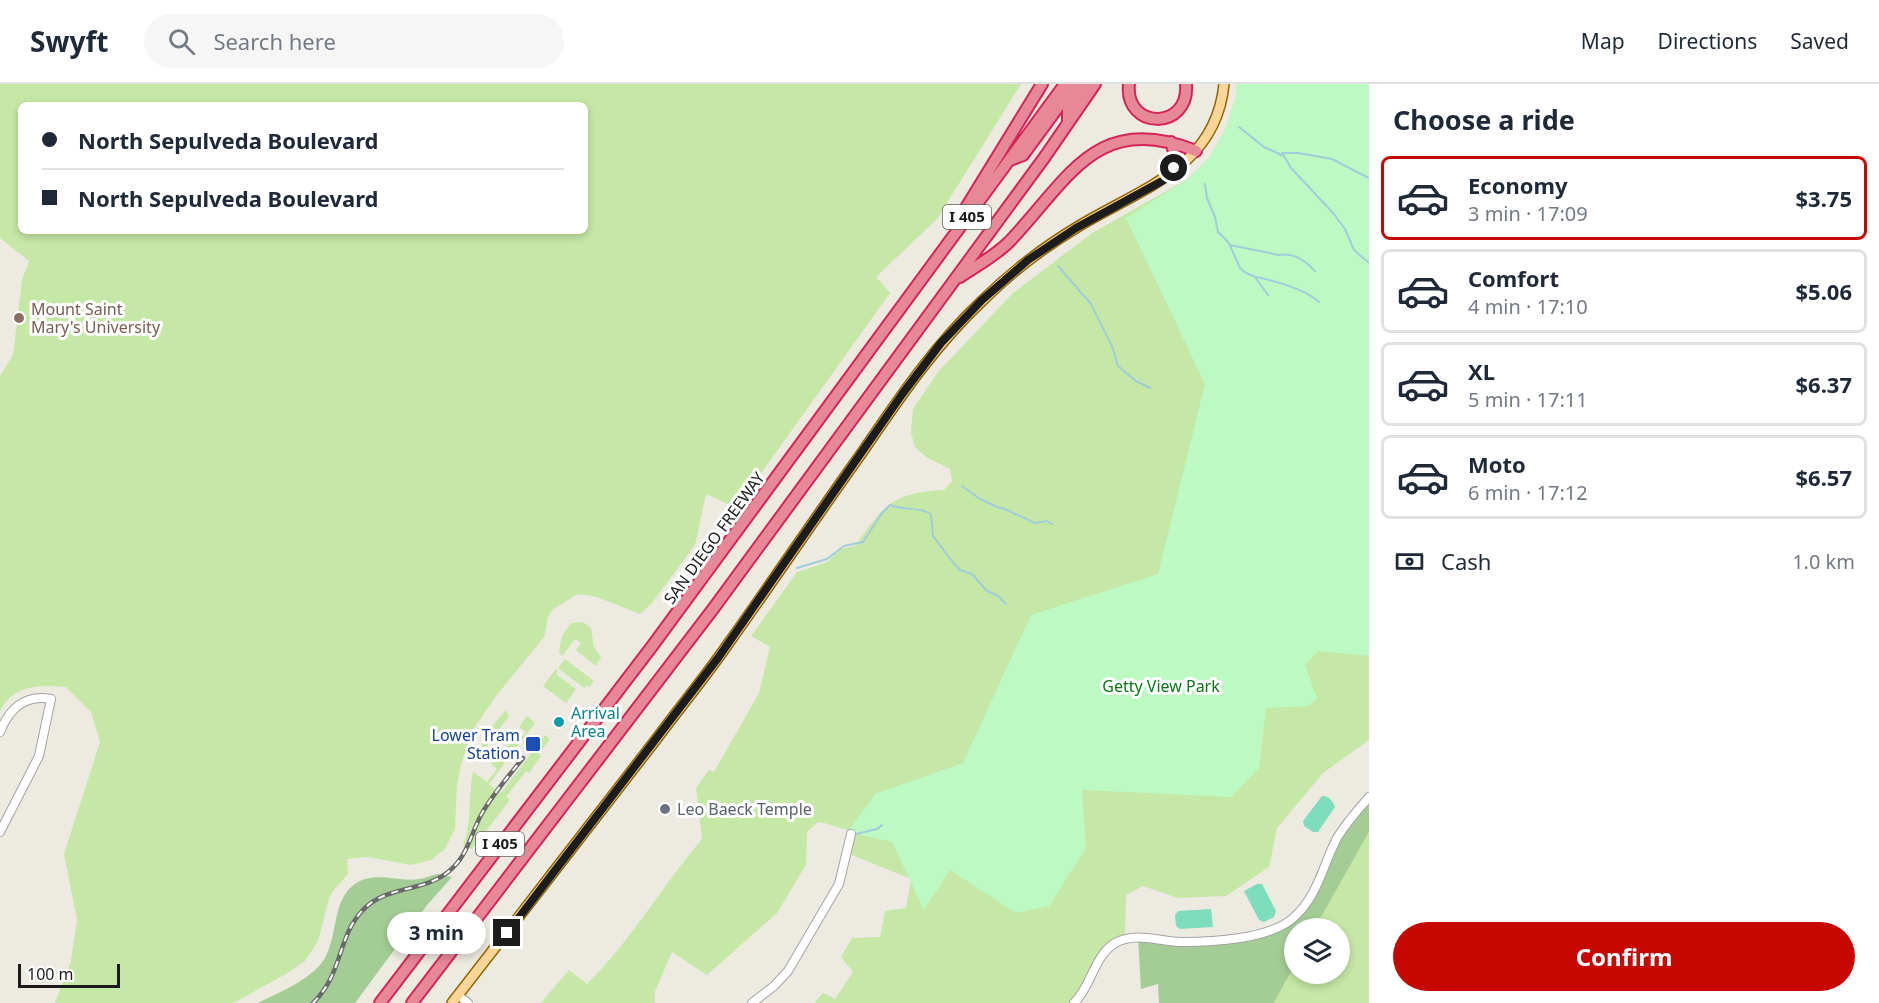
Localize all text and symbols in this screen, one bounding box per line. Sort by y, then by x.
search box [144,14,564,68]
text: Swyft [30,22,108,60]
icon: search [165,25,198,58]
text: Search here [213,26,336,56]
text: Map [1581,27,1625,55]
text: Directions [1658,27,1757,55]
text: Saved [1790,27,1849,55]
text: Choose a ride [1393,101,1575,138]
text: North Sepulveda Boulevard [78,125,379,155]
route start [1160,154,1187,181]
text: Economy [1468,170,1567,200]
icon: car [1396,171,1450,225]
text: North Sepulveda Boulevard [78,183,379,213]
text: $3.75 [1795,183,1852,213]
text: 3 min · 17:09 [1468,200,1588,227]
road number: I 405 [943,205,991,229]
text: Comfort [1468,263,1559,293]
icon: car [1396,264,1450,318]
text: $5.06 [1795,276,1852,306]
text: 4 min · 17:10 [1468,293,1588,320]
place label: Mount Saint Mary's University [31,298,161,338]
marker: Mount Saint Mary's University [12,311,26,325]
text: XL [1468,356,1495,386]
icon: car [1396,357,1450,411]
text: $6.37 [1795,369,1852,399]
text: 5 min · 17:11 [1468,386,1588,413]
text: Moto [1468,449,1526,479]
icon: car [1396,450,1450,504]
text: $6.57 [1795,462,1852,492]
street label: SAN DIEGO FREEWAY [659,467,770,608]
text: 6 min · 17:12 [1468,479,1588,506]
icon: cash [1393,545,1426,578]
text: Cash [1441,546,1491,576]
text: 1.0 km [1792,548,1855,575]
park label: Getty View Park [1102,675,1220,697]
place label: Arrival Area [571,702,620,742]
marker: Arrival Area [552,715,566,729]
place label: Lower Tram Station [432,724,520,764]
marker: Lower Tram Station [524,735,542,753]
place label: Leo Baeck Temple [677,798,812,820]
marker: Leo Baeck Temple [658,802,672,816]
road number: I 405 [476,832,524,856]
callout: 3 min [387,912,486,954]
map controls [1284,918,1350,984]
button: layers [1284,918,1350,984]
text: 3 min [409,919,464,946]
route end [493,919,520,946]
button: Confirm [1393,922,1855,991]
scale bar [18,961,120,988]
text: 100 m [27,963,74,985]

